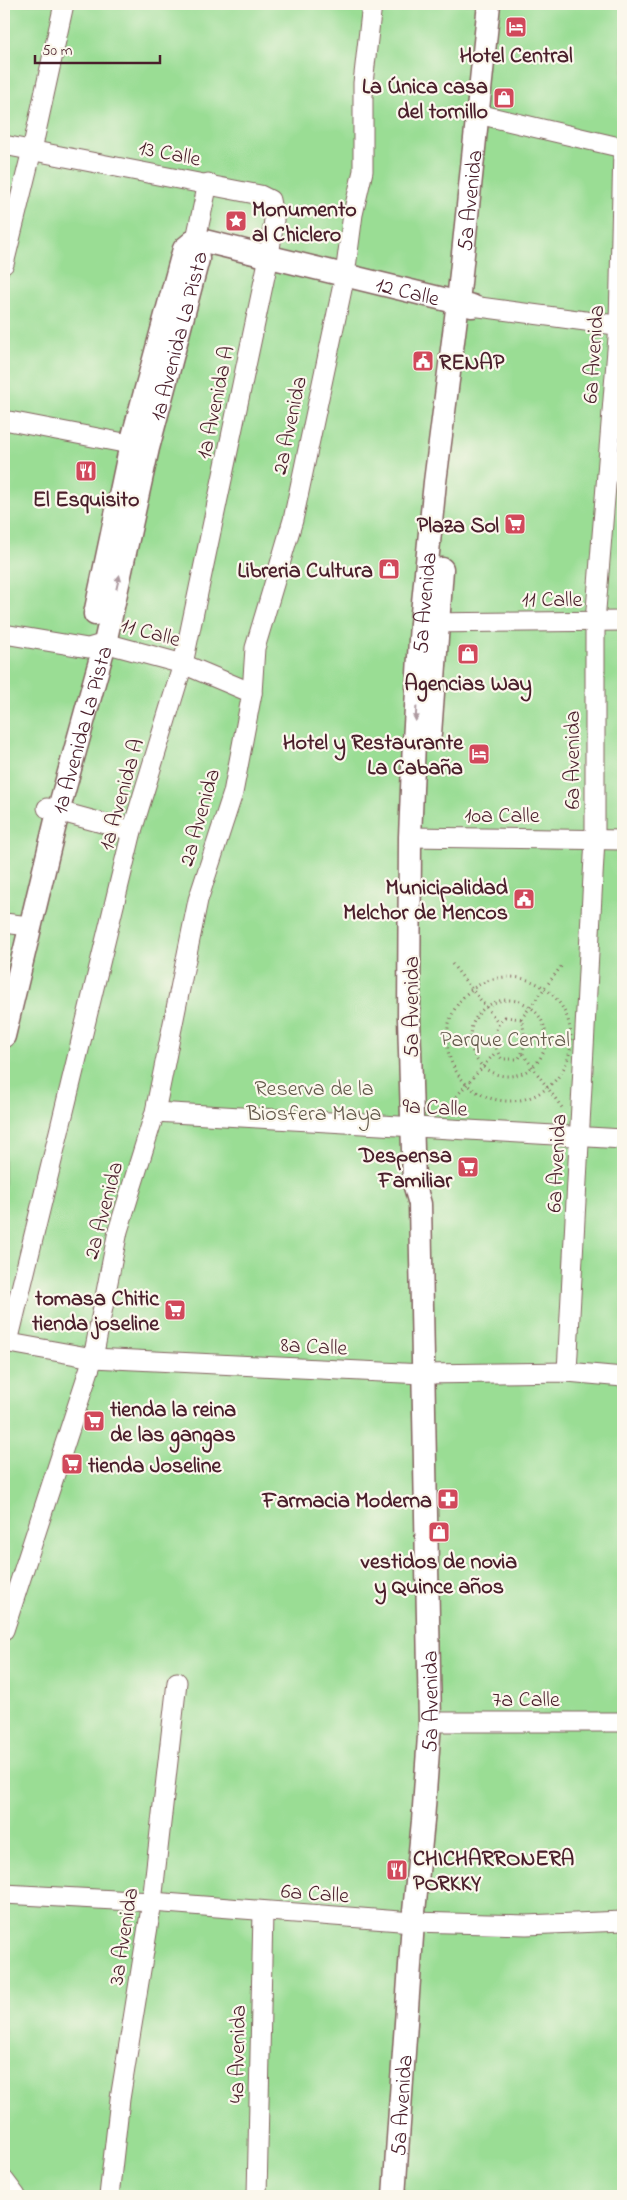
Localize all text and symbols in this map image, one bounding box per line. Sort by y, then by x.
hotel icon: Hotel Central [504,15,528,39]
scale bar [35,32,160,64]
text: 50 m [42,40,73,62]
place label: Hotel Central [459,41,573,73]
place label: La Única casa del tornillo [362,72,488,129]
shop icon: La Única casa del tornillo [492,86,516,110]
street label: 13 Calle [136,133,203,177]
street label: 5a Avenida [450,149,493,253]
place label: Monumento al Chiclero [252,195,357,252]
place icon: Monumento al Chiclero [224,209,248,233]
street label: 1a Avenida La Pista [143,251,217,425]
street label: 12 Calle [372,270,442,317]
street label: 6a Avenida [576,304,614,405]
street label: 1a Avenida A [189,343,245,462]
place label: RENAP [439,348,505,380]
public building icon: RENAP [411,349,435,373]
street label: 2a Avenida [265,373,317,478]
restaurant icon: El Esquisito [74,459,98,483]
place label: El Esquisito [33,485,139,517]
place label: Plaza Sol [417,511,499,543]
supermarket icon: Plaza Sol [503,512,527,536]
street label: 5a Avenida [406,551,447,655]
place label: Libreria Cultura [238,556,373,588]
shop icon: Libreria Cultura [377,557,401,581]
one-way arrow [114,574,122,589]
street label: 11 Calle [522,585,582,617]
street label: 11 Calle [117,611,184,657]
shop icon: Agencias Way [456,642,480,666]
street label: 1a Avenida La Pista [45,643,122,818]
place label: Agencias Way [404,669,532,702]
one-way arrow [411,706,419,722]
street label: 6a Avenida [558,711,590,809]
place label: Hotel y Restaurante La Cabaña [283,728,464,785]
street label: 1a Avenida A [92,735,154,855]
hotel icon: Hotel y Restaurante La Cabaña [467,742,491,766]
street label: 2a Avenida [172,765,230,870]
street label: 10a Calle [464,801,540,833]
place label: Municipalidad Melchor de Mencos [343,873,509,930]
public building icon: Municipalidad Melchor de Mencos [512,887,536,911]
street label: 5a Avenida [397,956,429,1058]
park label: Parque Central [440,1025,570,1057]
park label: Reserva de la Biosfera Maya [245,1074,382,1132]
street label: 9a Calle [401,1091,468,1127]
street label: 6a Avenida [539,1113,577,1213]
place label: Despensa Familiar [358,1141,453,1198]
supermarket icon: Despensa Familiar [456,1155,480,1179]
street label: 2a Avenida [77,1158,133,1263]
place label: tomasa Chitic tienda joseline [31,1284,160,1341]
supermarket icon: tomasa Chitic tienda joseline [163,1298,187,1322]
street label: 8a Calle [280,1330,348,1366]
place label: tienda la reina de las gangas [109,1395,236,1453]
supermarket icon: tienda la reina de las gangas [82,1409,106,1433]
place label: tienda Joseline [87,1451,223,1483]
supermarket icon: tienda Joseline [60,1452,84,1476]
place label: Farmacia Moderna [261,1486,432,1518]
pharmacy icon: Farmacia Moderna [436,1487,460,1511]
shop icon: vestidos de novia y Quince años [427,1520,451,1544]
place label: vestidos de novia y Quince años [360,1547,517,1605]
street label: 5a Avenida [415,1650,449,1753]
street label: 7a Calle [492,1685,560,1717]
place label: CHICHARRONERA PORKKY [413,1844,574,1901]
restaurant icon: CHICHARRONERA PORKKY [385,1858,409,1882]
street label: 6a Calle [280,1877,350,1913]
street label: 3a Avenida [101,1886,148,1987]
street label: 4a Avenida [222,2005,256,2103]
street label: 5a Avenida [384,2054,423,2157]

